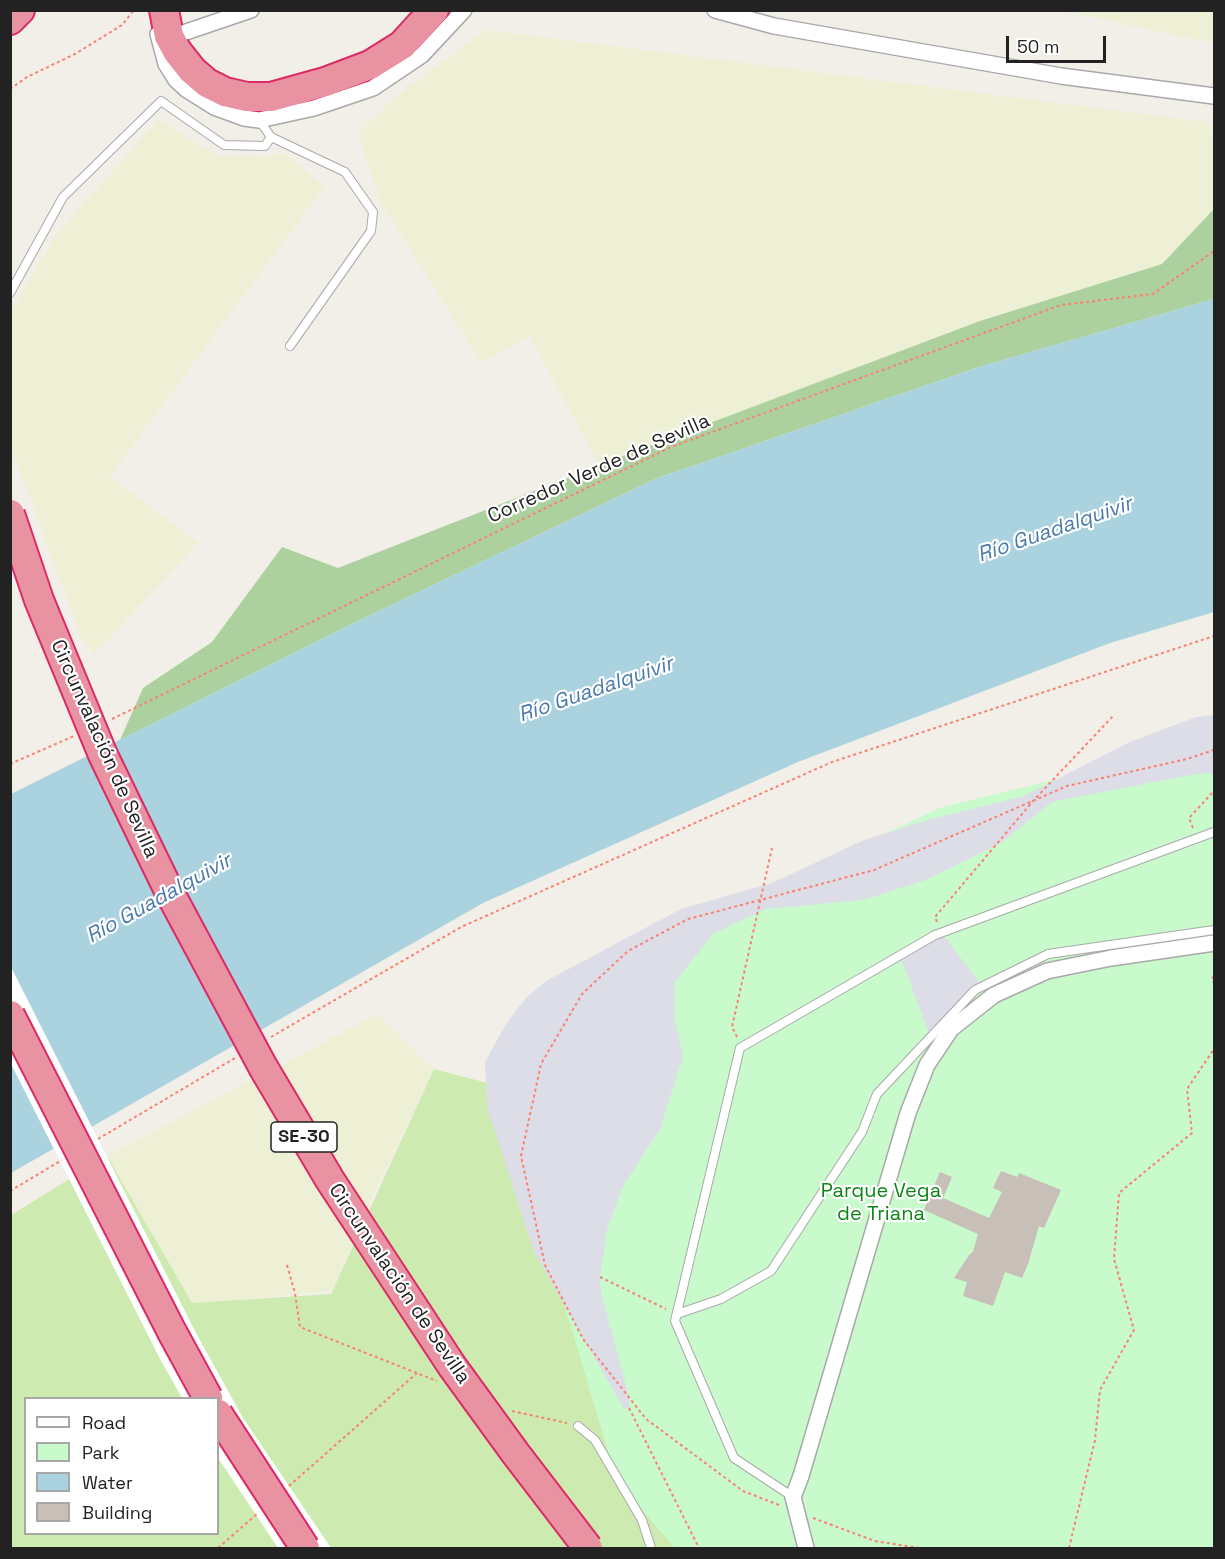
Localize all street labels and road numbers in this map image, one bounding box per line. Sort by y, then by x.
street label: Corredor Verde de Sevilla [484,409,714,529]
street label: Circunvalación de Sevilla [45,636,163,862]
road number: SE-30 [271,1122,337,1152]
street label: Circunvalación de Sevilla [323,1179,475,1389]

